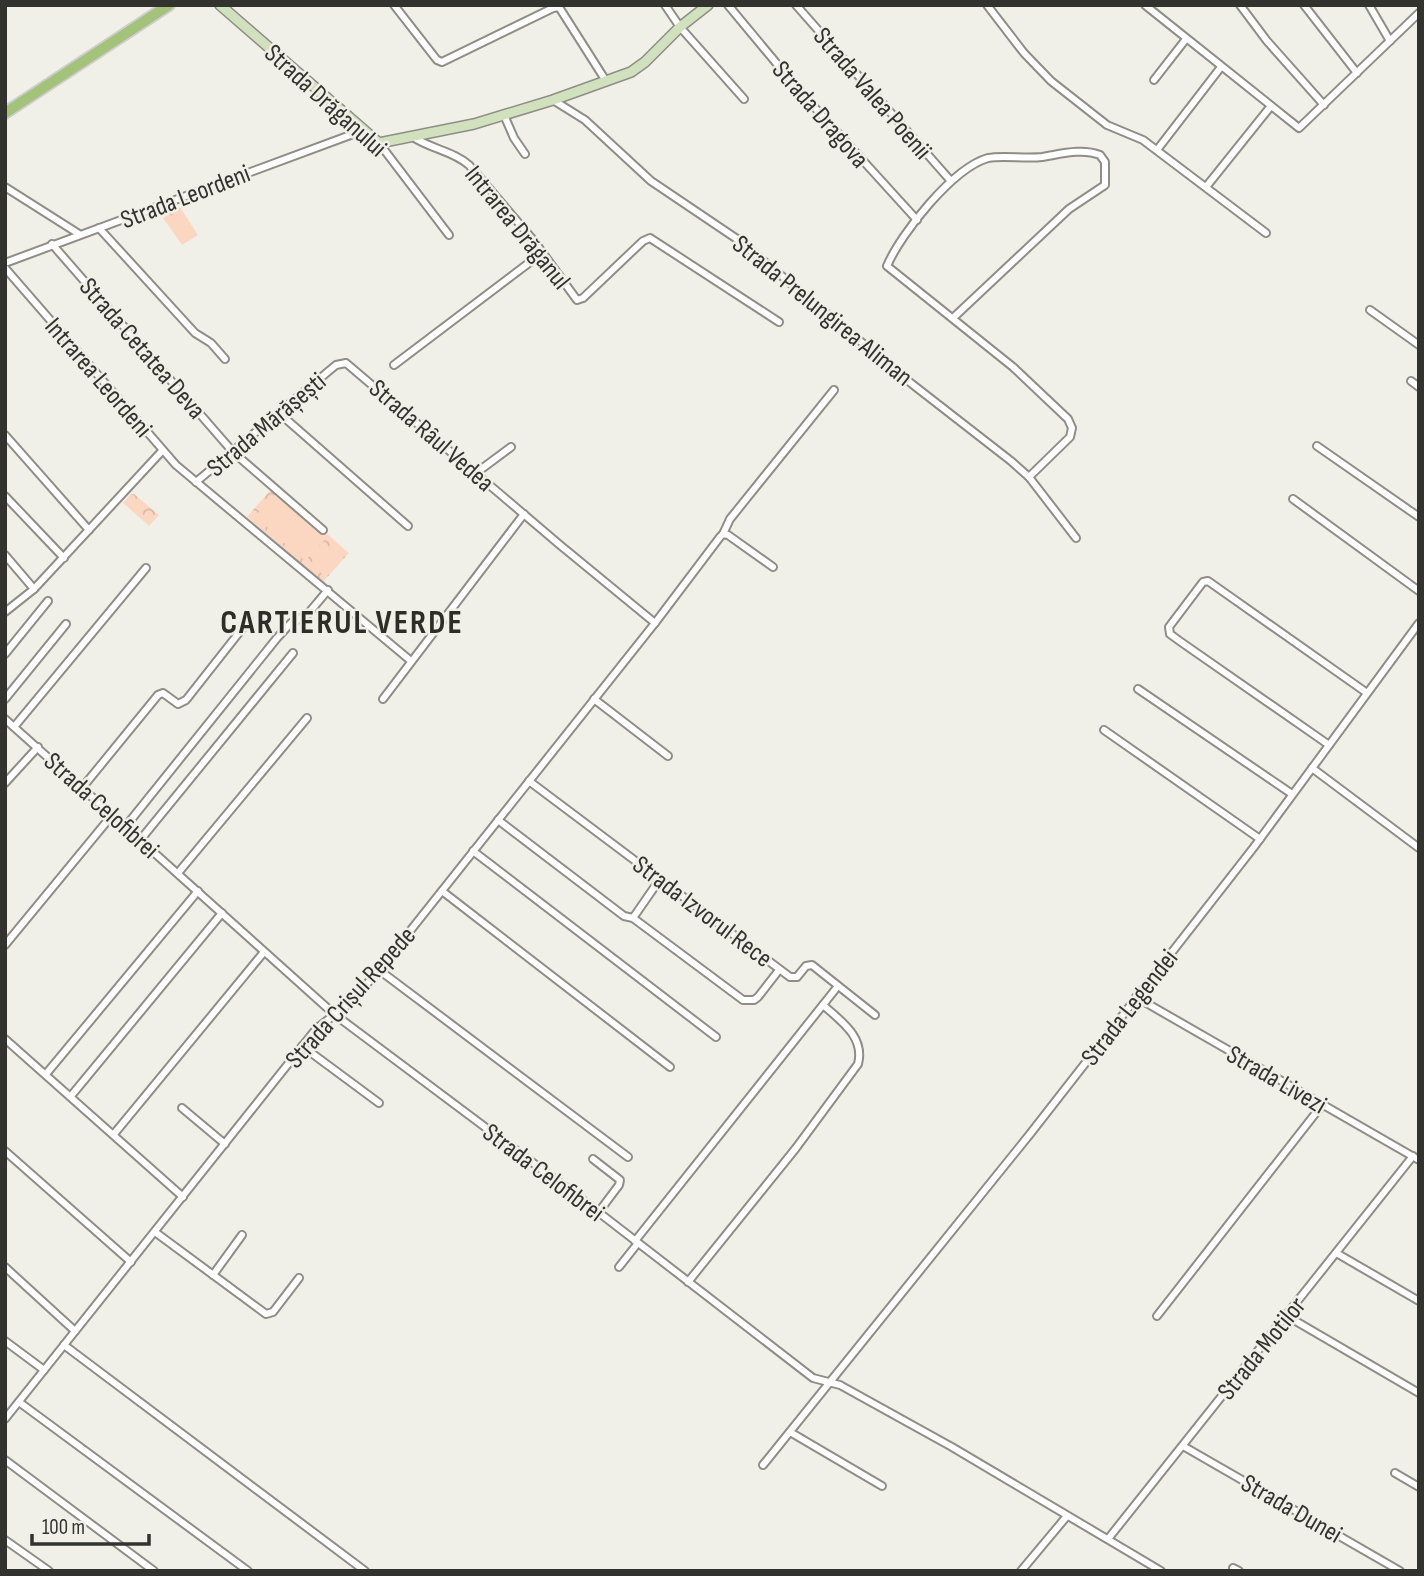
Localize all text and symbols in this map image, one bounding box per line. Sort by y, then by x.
street label: Strada Valea Poenii [806,22,938,166]
street label: Strada Drăganului [258,38,392,164]
street label: Strada Dragova [765,55,875,175]
street label: Strada Leordeni [117,159,255,236]
street label: Intrarea Drăganul [458,160,576,296]
street label: Strada Prelungirea Aliman [726,229,918,393]
street label: Strada Cetatea Deva [72,272,212,426]
street label: Intrarea Leordeni [38,312,158,444]
street label: Strada Mărășești [201,367,333,484]
street label: Strada Râul Vedea [362,373,500,499]
district label: CARTIERUL VERDE [220,603,464,643]
street label: Strada Celofibrei [37,746,165,866]
street label: Strada Izvorul Rece [626,850,778,975]
street label: Strada Crișul Repede [279,921,423,1075]
street label: Strada Legendei [1075,944,1185,1072]
street label: Strada Livezi [1221,1039,1332,1121]
street label: Strada Celofibrei [476,1117,610,1229]
street label: Strada Motilor [1211,1291,1313,1407]
street label: Strada Dunei [1235,1468,1347,1551]
scale bar [32,1502,149,1546]
text: 100 m [42,1515,85,1540]

